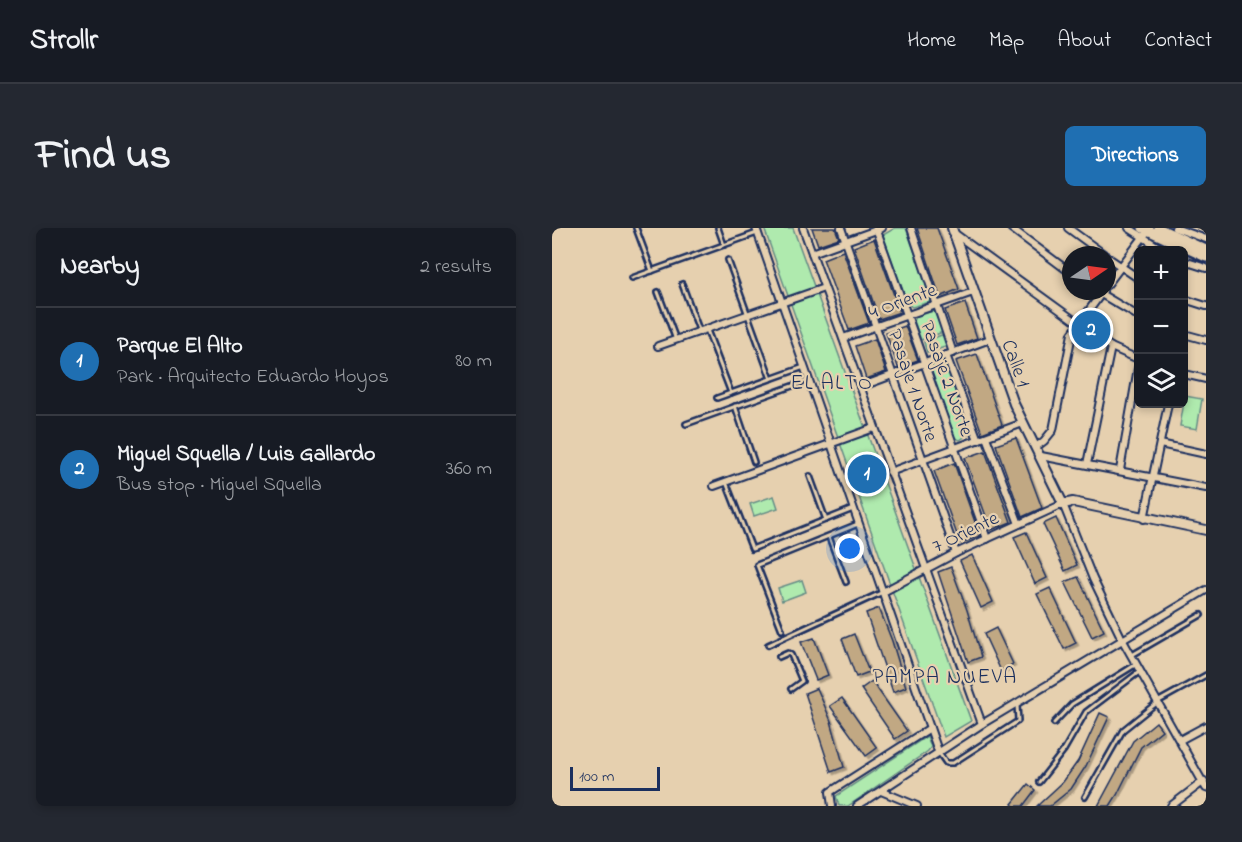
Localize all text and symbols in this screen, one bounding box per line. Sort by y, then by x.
text: Strollr [30,21,98,62]
text: Home [907,26,956,56]
text: Map [989,26,1024,56]
text: About [1057,26,1111,56]
text: Contact [1144,26,1212,56]
text: Find us [36,126,171,187]
button: Directions [1065,126,1206,186]
north arrow [1062,246,1116,300]
map controls [1134,246,1188,408]
button: + [1134,246,1188,300]
text: Nearby [60,248,139,286]
text: 2 results [420,253,492,282]
street label: 4 Oriente [865,277,941,328]
button: − [1134,300,1188,354]
pin: 2 [1072,308,1110,352]
street label: Pasaje 2 Norte [911,317,980,441]
street label: Pasaje 1 Norte [879,326,944,446]
text: Parque El Alto [117,331,243,363]
street label: Calle 1 [993,336,1037,392]
text: 1 [76,347,83,376]
text: 80 m [455,347,492,376]
button: layers [1134,354,1188,408]
text: Park · Arquitecto Eduardo Hoyos [117,363,389,392]
district label: EL ALTO [791,369,873,399]
text: Miguel Squella / Luis Gallardo [117,439,375,471]
pin: 1 [848,452,886,496]
text: 2 [75,455,84,484]
text: 360 m [446,455,492,484]
text: Bus stop · Miguel Squella [117,471,322,500]
street label: 7 Oriente [928,505,1004,562]
your location [835,534,864,563]
district label: PAMPA NUEVA [872,663,1018,693]
scale bar [570,764,660,792]
text: 100 m [579,765,614,789]

